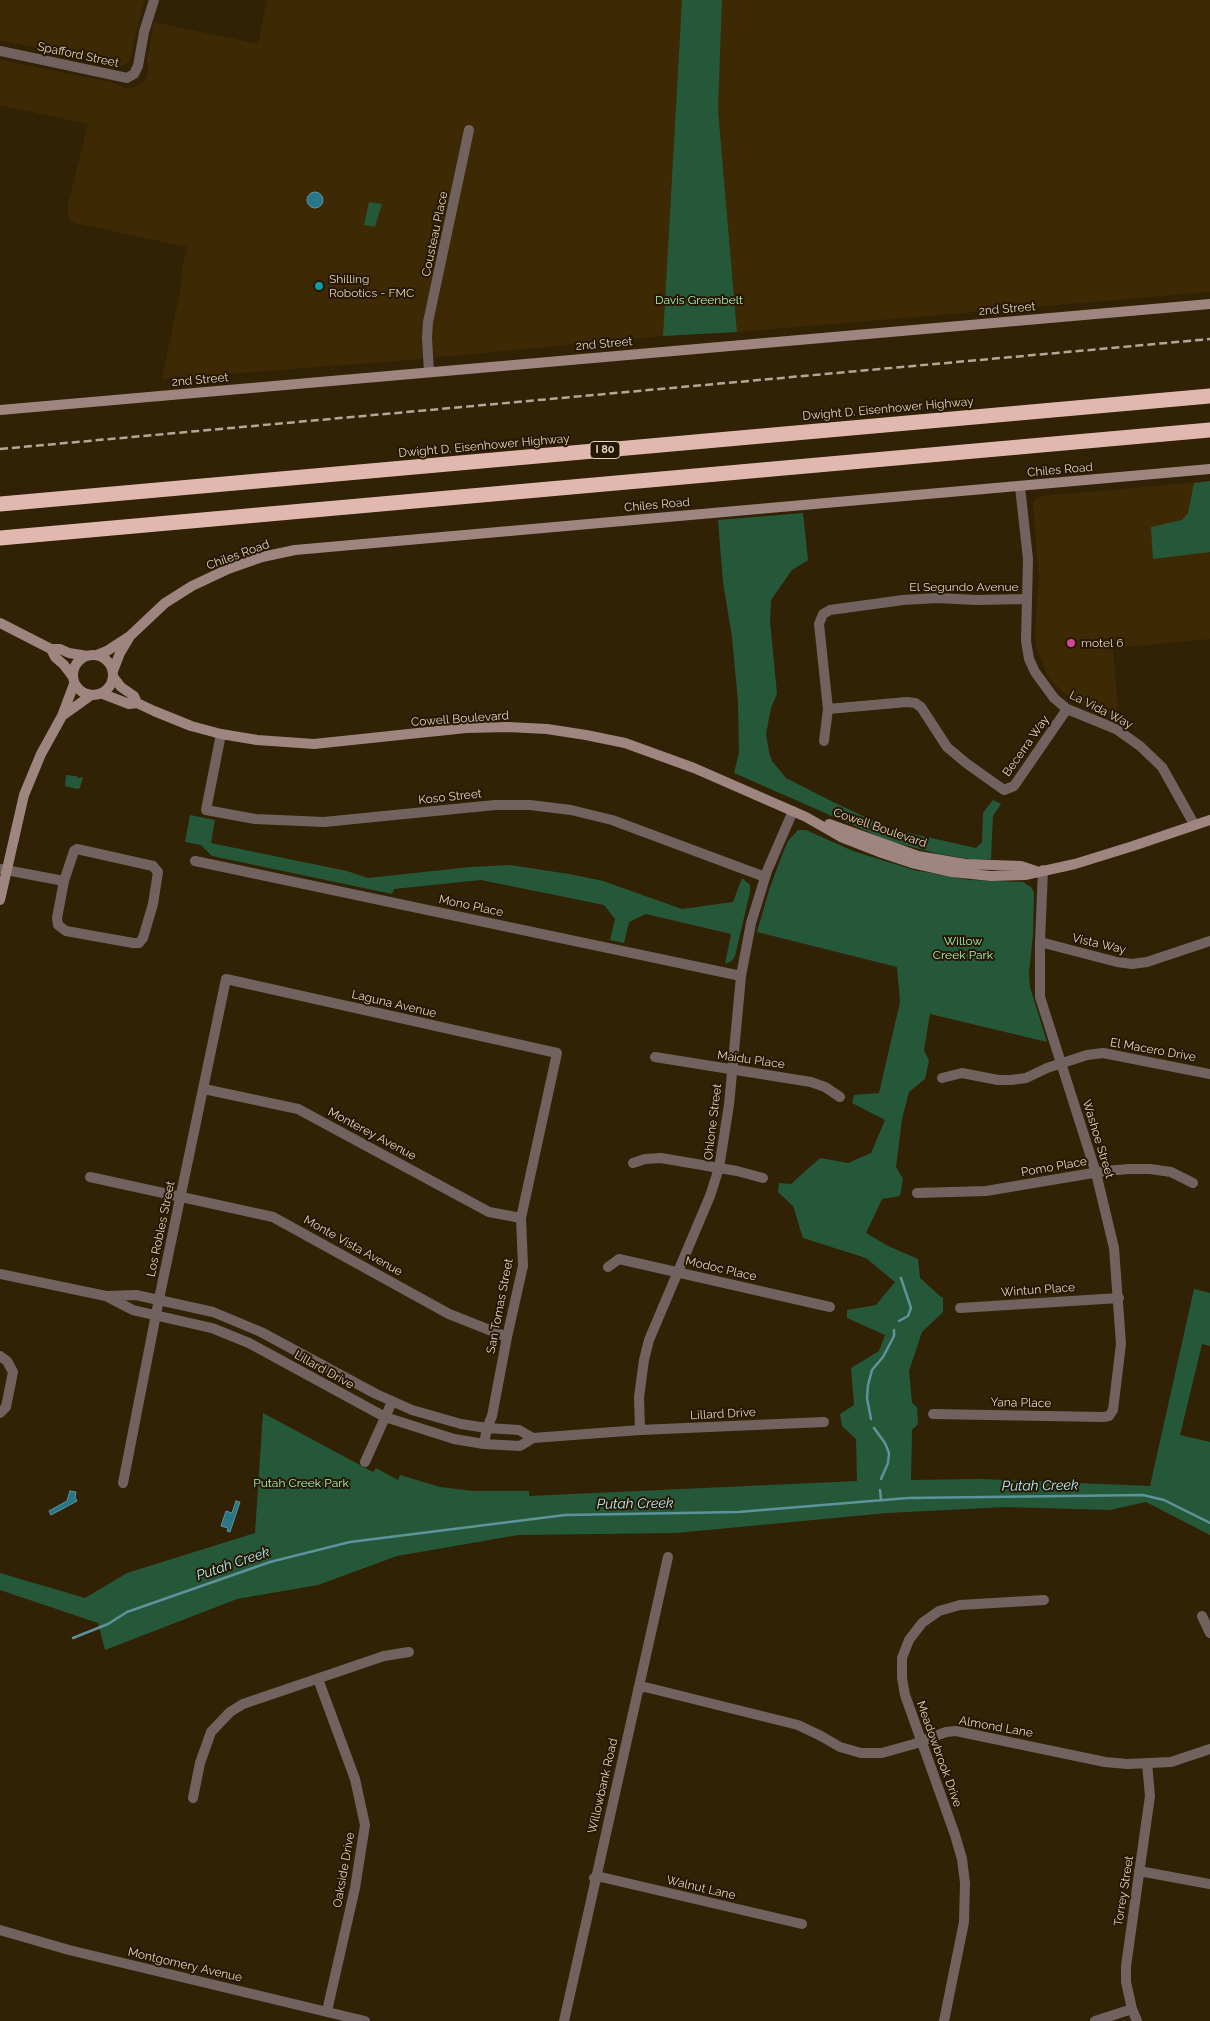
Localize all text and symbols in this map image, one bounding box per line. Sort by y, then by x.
street label: Spafford Street [36,39,120,71]
street label: Cousteau Place [419,190,451,278]
place label: Shilling Robotics - FMC [329,272,414,300]
marker: Shilling Robotics - FMC [313,280,325,292]
park label: Davis Greenbelt [655,293,743,307]
street label: 2nd Street [978,299,1036,319]
street label: 2nd Street [575,334,633,354]
street label: 2nd Street [171,370,229,390]
street label: Dwight D. Eisenhower Highway [802,394,974,424]
street label: Dwight D. Eisenhower Highway [398,431,570,461]
road number: I 80 [590,442,620,458]
street label: Chiles Road [1027,460,1093,480]
street label: Chiles Road [624,495,690,515]
street label: Chiles Road [205,537,271,573]
street label: El Segundo Avenue [909,580,1019,594]
place label: motel 6 [1081,636,1124,650]
marker: motel 6 [1065,637,1077,649]
street label: La Vida Way [1067,688,1135,732]
street label: Cowell Boulevard [411,708,509,730]
street label: Becerra Way [1000,713,1052,779]
street label: Koso Street [418,787,482,807]
street label: Cowell Boulevard [831,805,929,851]
street label: Mono Place [437,892,505,920]
street label: Vista Way [1071,931,1127,957]
park label: Willow Creek Park [933,934,993,962]
street label: Laguna Avenue [350,987,438,1021]
street label: El Macero Drive [1109,1035,1197,1065]
street label: Maidu Place [716,1048,786,1072]
street label: Ohlone Street [701,1083,725,1161]
street label: Washoe Street [1079,1098,1117,1180]
street label: Monterey Avenue [325,1105,419,1163]
street label: Pomo Place [1020,1154,1088,1180]
street label: Los Robles Street [144,1180,178,1278]
street label: Monte Vista Avenue [301,1213,405,1279]
street label: Modoc Place [684,1254,758,1284]
street label: San Tomas Street [484,1257,516,1355]
street label: Wintun Place [1001,1280,1075,1300]
street label: Lillard Drive [292,1348,356,1392]
street label: Yana Place [991,1395,1051,1411]
street label: Lillard Drive [690,1405,756,1423]
park label: Putah Creek Park [253,1476,349,1490]
water label: Putah Creek [1002,1477,1078,1495]
water label: Putah Creek [597,1495,673,1513]
water label: Putah Creek [194,1544,272,1584]
street label: Meadowbrook Drive [913,1699,965,1809]
street label: Almond Lane [958,1713,1034,1741]
street label: Willowbank Road [585,1737,621,1835]
street label: Oakside Drive [330,1831,358,1909]
street label: Torrey Street [1111,1855,1137,1927]
street label: Walnut Lane [665,1873,737,1903]
street label: Montgomery Avenue [126,1945,244,1985]

